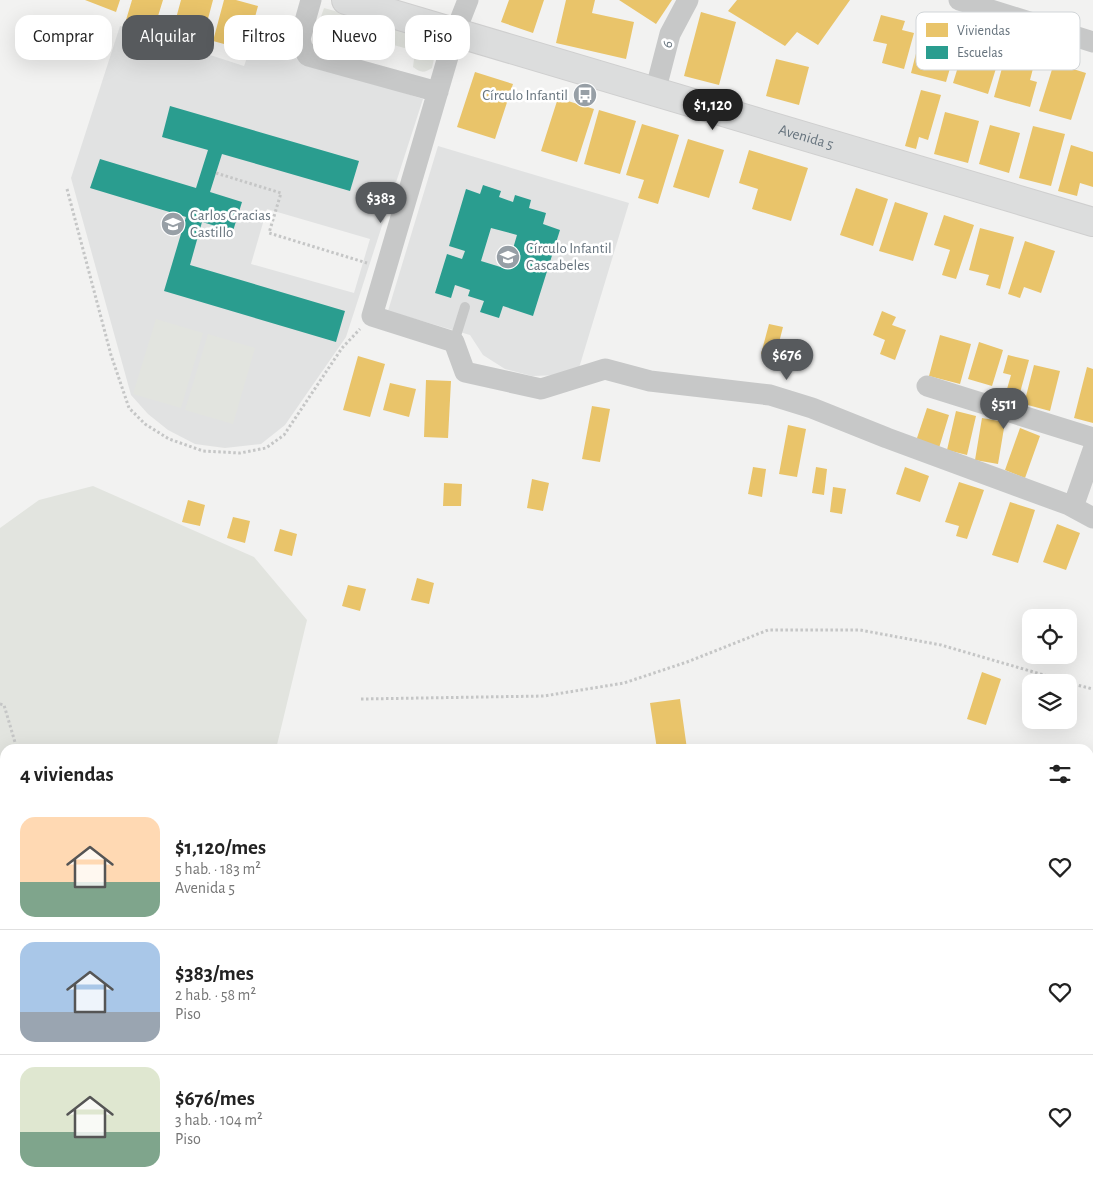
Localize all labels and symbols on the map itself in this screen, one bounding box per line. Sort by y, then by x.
legend [916,12,1080,70]
text: Viviendas [957,24,1010,38]
street label: 6 [659,39,676,49]
text: Escuelas [957,46,1003,60]
bus stop icon: Círculo Infantil [572,82,598,108]
place label: Círculo Infantil [482,88,568,103]
pin: $1,120 [672,88,754,131]
street label: Avenida 5 [777,122,835,152]
pin: $383 [351,182,411,224]
place label: Carlos Gracias Castillo [190,208,271,240]
school or university icon: Carlos Gracias Castillo [160,211,186,237]
place label: Círculo Infantil Cascabeles [526,241,612,273]
school or university icon: Círculo Infantil Cascabeles [495,244,521,270]
pin: $676 [757,338,817,381]
pin: $511 [974,388,1034,430]

